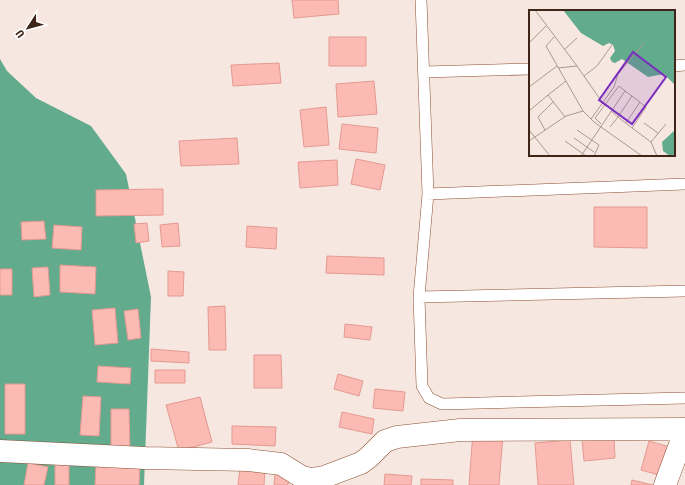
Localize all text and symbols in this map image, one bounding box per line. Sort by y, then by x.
north arrow [8,8,48,48]
inset map [529,10,675,156]
text: U [13,27,27,40]

